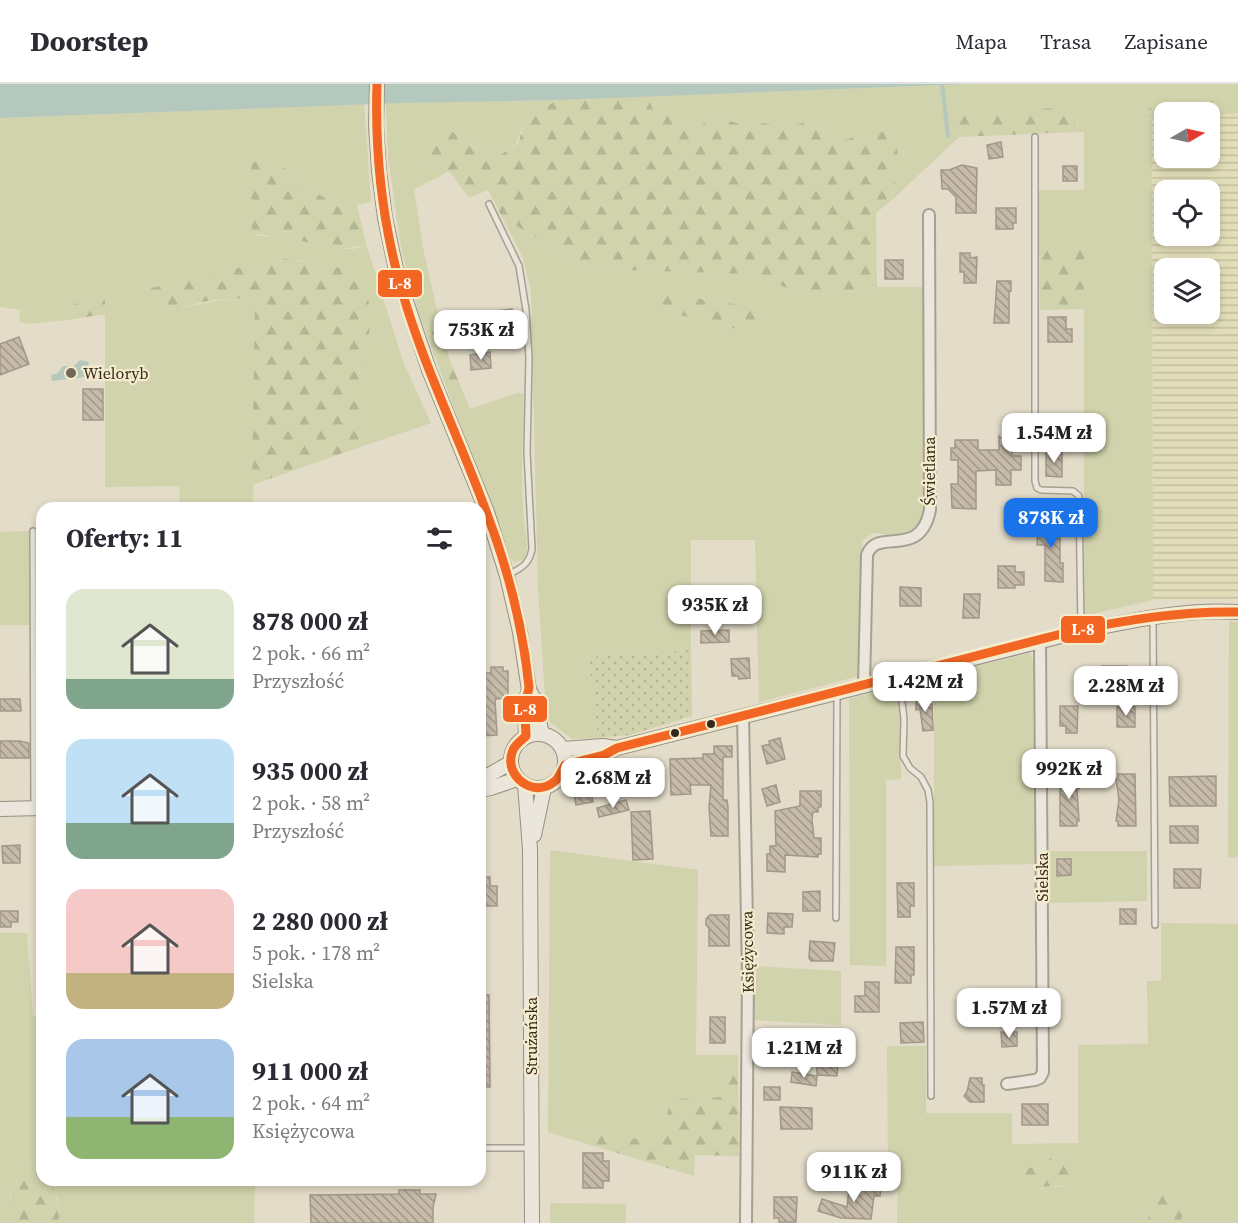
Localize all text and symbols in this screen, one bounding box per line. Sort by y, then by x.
text: Doorstep [30,22,148,60]
text: Mapa [956,27,1007,56]
text: Trasa [1040,27,1092,56]
text: Zapisane [1125,27,1208,56]
north arrow [1154,102,1220,168]
map controls [1154,102,1220,324]
button: locate [1154,180,1220,246]
button: layers [1154,258,1220,324]
line badge: L-8 [377,269,423,298]
text: L-8 [388,272,412,294]
pin: 753K zł [426,310,536,361]
text: 753K zł [448,315,514,343]
place label: Wieloryb [83,362,148,384]
marker: Wieloryb [64,366,78,380]
pin: 1.54M zł [992,413,1116,464]
text: 1.54M zł [1016,418,1092,446]
street label: Świetlana [918,436,940,505]
pin: 878K zł [996,498,1106,549]
text: 878K zł [1018,503,1084,531]
text: Oferty: 11 [66,520,183,556]
icon: filters [423,522,456,555]
pin: 935K zł [660,585,770,636]
text: 935K zł [682,590,748,618]
text: 878 000 zł [252,603,368,639]
icon: home [114,613,186,685]
line badge: L-8 [1060,615,1106,644]
text: L-8 [1071,618,1095,640]
text: 2 pok. · 66 m² [252,639,370,667]
pin: 1.42M zł [863,662,987,713]
pin: 2.28M zł [1064,666,1188,717]
text: Przyszłość [252,667,344,695]
text: 1.42M zł [887,667,963,695]
text: 2.28M zł [1088,671,1164,699]
line badge: L-8 [502,695,548,723]
text: L-8 [513,698,537,720]
unlabelled marker [705,718,717,730]
unlabelled marker [669,727,681,739]
pin: 992K zł [1014,749,1124,800]
text: 935 000 zł [252,753,368,789]
text: 992K zł [1036,754,1102,782]
pin: 2.68M zł [551,758,675,809]
icon: home [114,763,186,835]
text: 2.68M zł [575,763,651,791]
text: 2 pok. · 58 m² [252,789,370,817]
text: Przyszłość [252,817,344,845]
street label: Sielska [1031,851,1053,902]
text: 2 280 000 zł [252,903,388,939]
street label: Księżycowa [735,910,759,993]
icon: home [114,913,186,985]
text: 5 pok. · 178 m² [252,939,380,967]
text: Sielska [252,967,314,995]
pin: 1.57M zł [947,988,1071,1039]
text: 1.57M zł [971,993,1047,1021]
street label: Strużańska [520,996,542,1075]
pin: 1.21M zł [742,1028,866,1079]
text: 1.21M zł [766,1033,842,1061]
text: 911 000 zł [252,1053,368,1089]
icon: home [114,1063,186,1135]
text: 2 pok. · 64 m² [252,1089,370,1117]
text: Księżycowa [252,1117,355,1145]
pin: 911K zł [799,1152,909,1203]
text: 911K zł [821,1157,887,1185]

